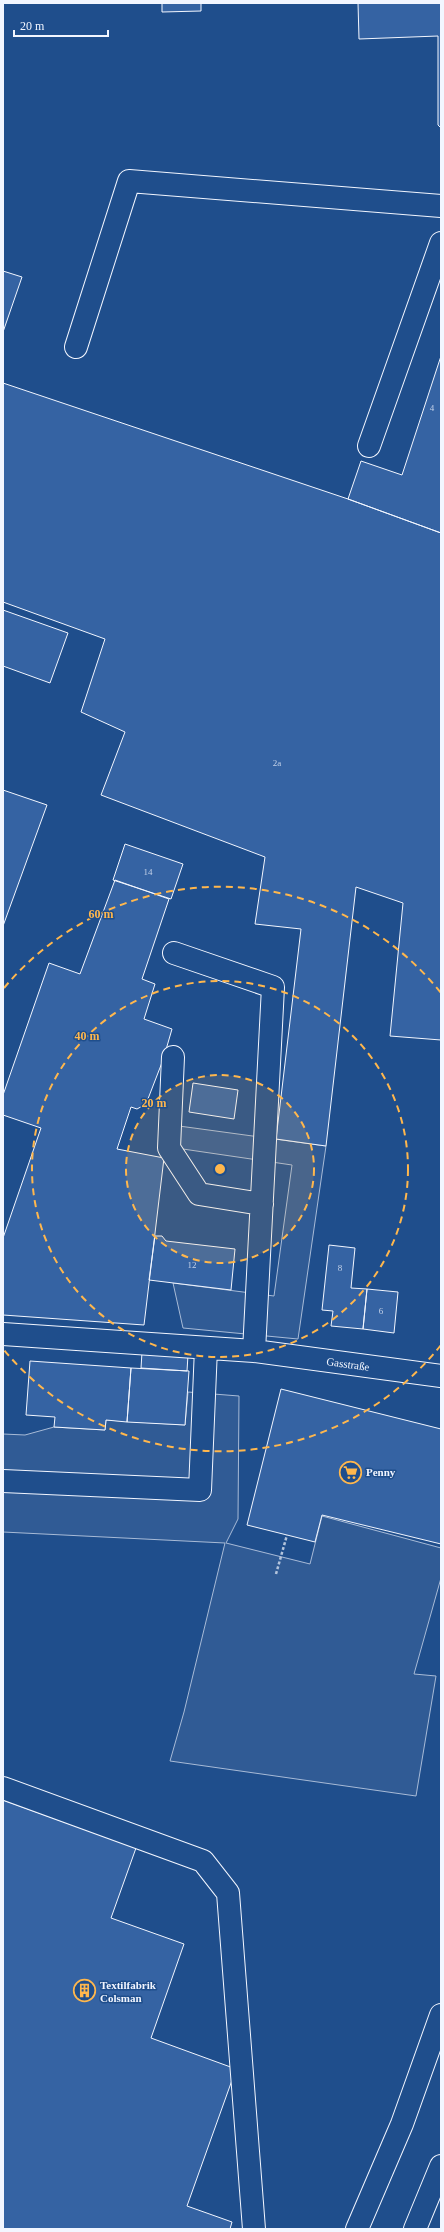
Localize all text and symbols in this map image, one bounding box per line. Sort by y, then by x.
scale bar [14,12,108,38]
text: 20 m [20,19,45,33]
house number: 4 [430,403,435,413]
house number: 2a [273,758,281,768]
house number: 14 [144,867,153,877]
text: 60 m [89,907,114,921]
text: 40 m [75,1029,100,1043]
text: 20 m [142,1096,167,1110]
centre of rings [213,1162,227,1176]
house number: 12 [188,1260,197,1270]
house number: 8 [338,1263,343,1273]
house number: 6 [379,1306,384,1316]
street label: Gasstraße [326,1355,370,1373]
supermarket icon: Penny [338,1459,364,1485]
place label: Penny [366,1466,396,1478]
building icon: Textilfabrik Colsman [72,1978,98,2004]
place label: Textilfabrik Colsman [100,1979,157,2004]

